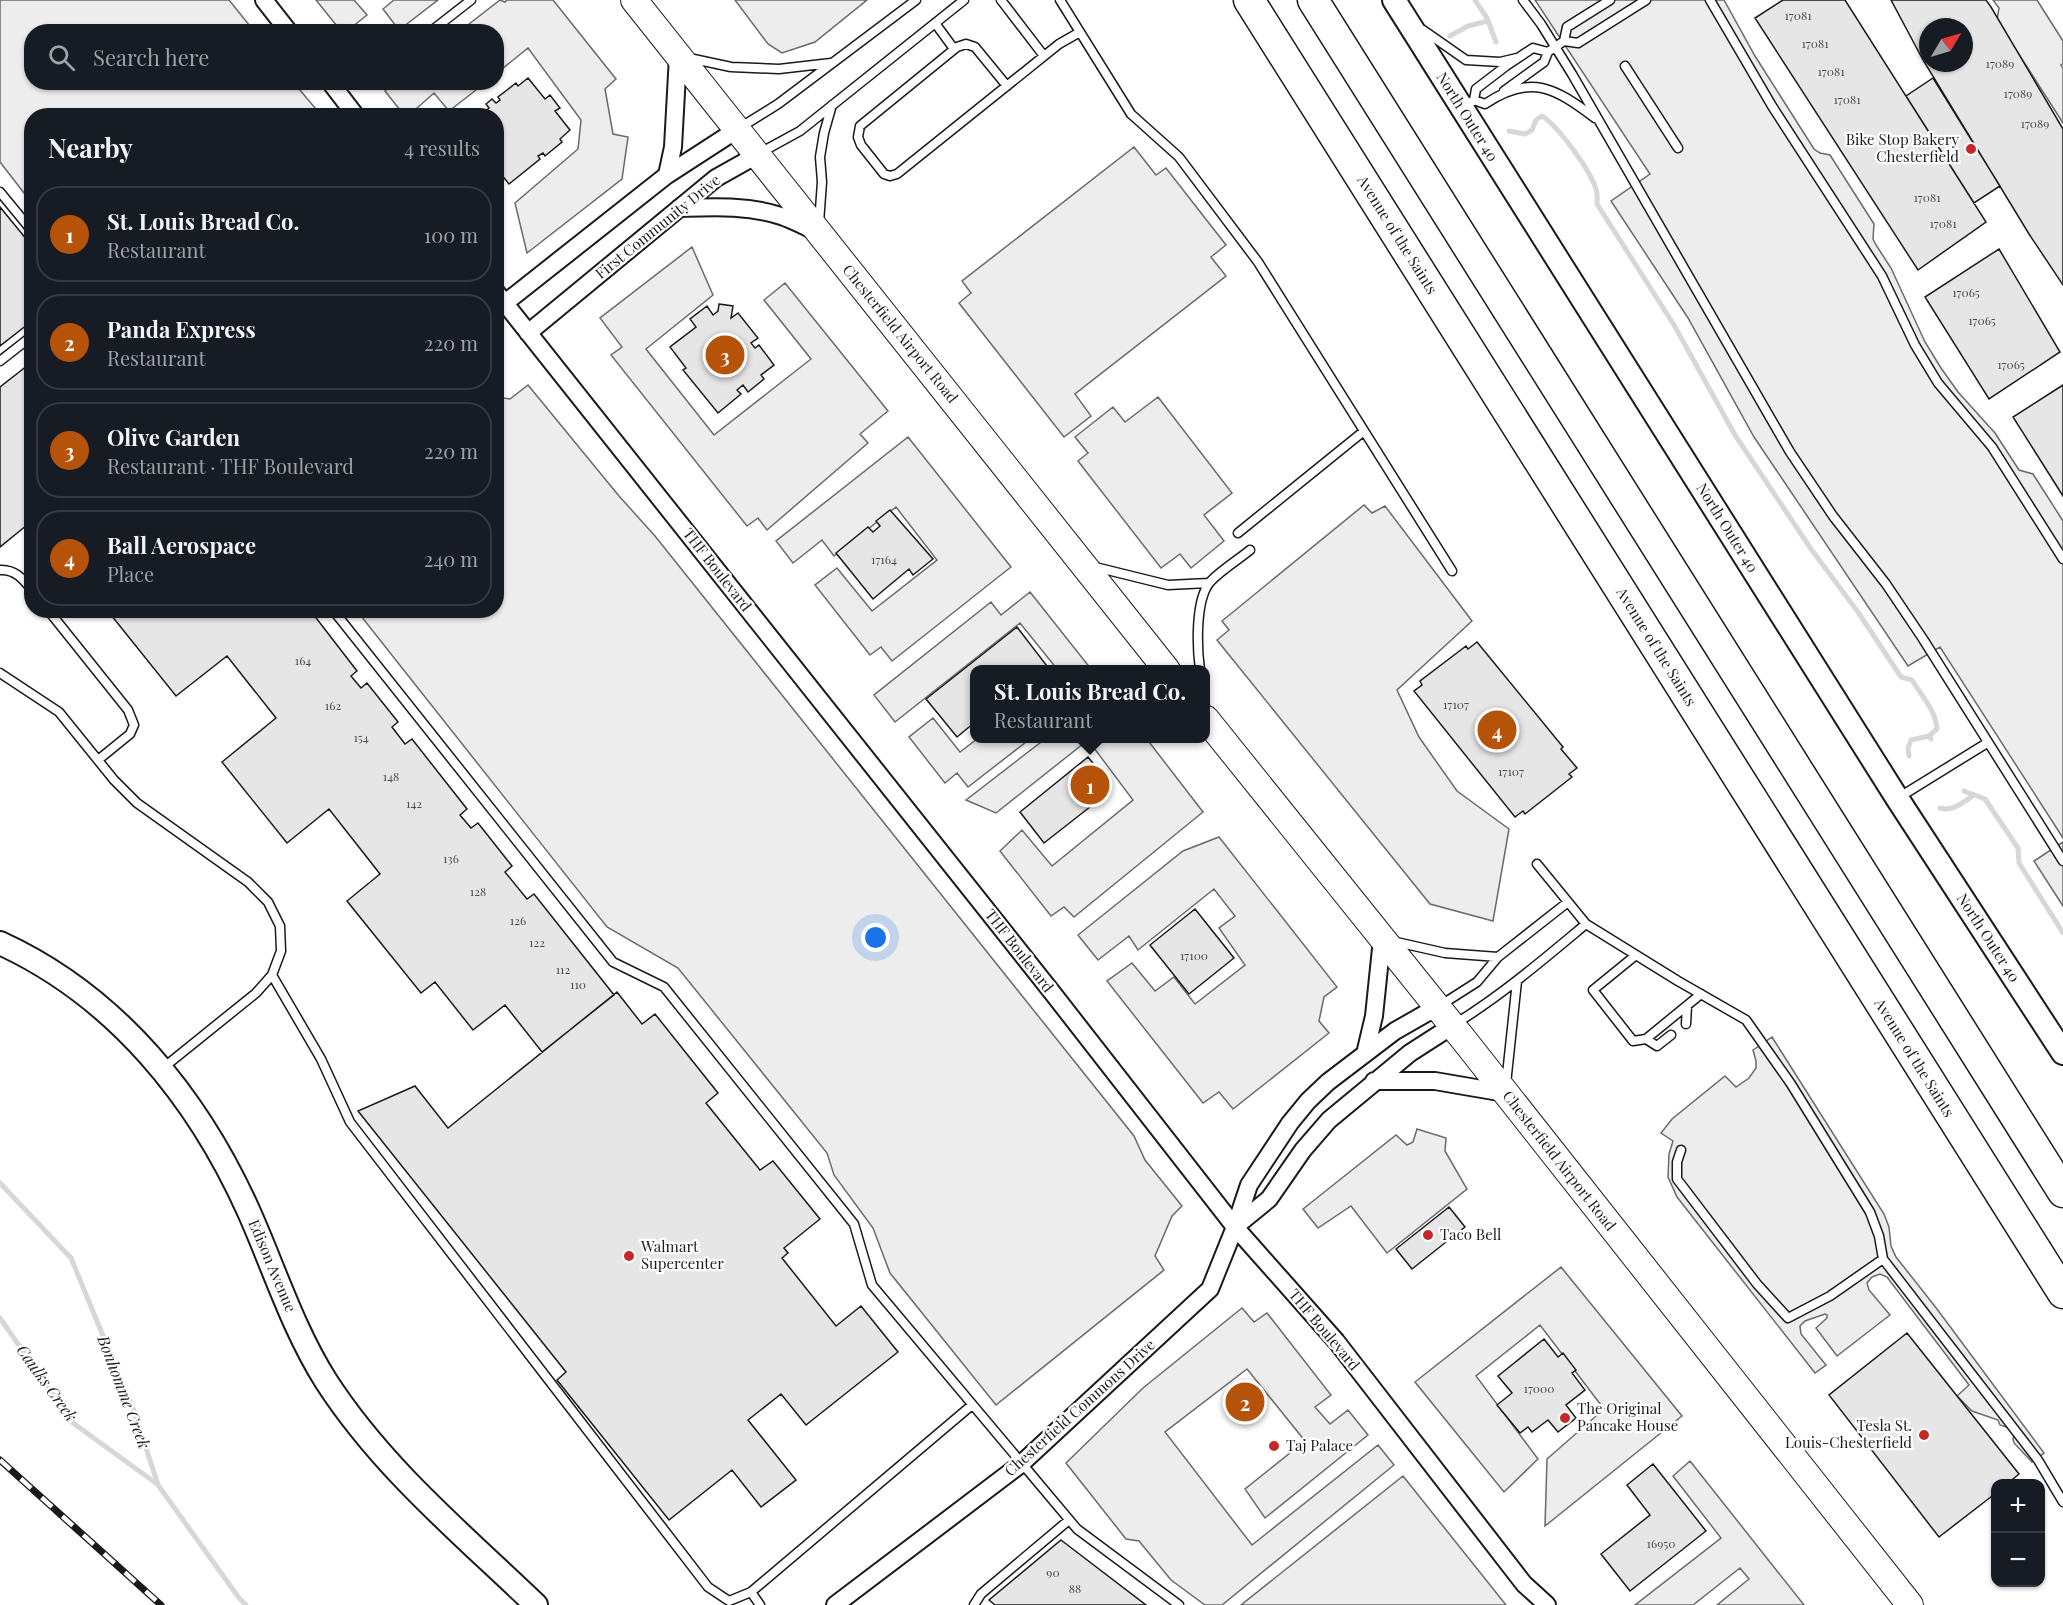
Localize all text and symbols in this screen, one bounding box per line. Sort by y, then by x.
house number: 17081 [1784,7,1812,23]
north arrow [1919,18,1973,72]
search box [24,24,504,90]
house number: 17081 [1801,35,1829,51]
icon: search [45,41,78,74]
text: Search here [93,42,209,72]
house number: 17089 [1986,55,2014,71]
house number: 17081 [1817,63,1845,79]
street label: North Outer 40 [1432,68,1503,165]
house number: 17089 [2004,85,2032,101]
house number: 17081 [1833,91,1861,107]
house number: 17089 [2021,115,2049,131]
place label: Bike Stop Bakery Chesterfield [1846,129,1959,166]
text: Nearby [48,130,133,165]
text: 4 results [404,134,480,161]
marker: Bike Stop Bakery Chesterfield [1964,142,1978,156]
street label: First Community Drive [591,170,724,283]
street label: Avenue of the Saints [1353,170,1442,298]
house number: 17081 [1913,189,1941,205]
text: St. Louis Bread Co. [107,206,299,236]
house number: 17081 [1929,215,1957,231]
text: 1 [66,221,73,248]
text: 100 m [424,221,478,248]
text: Restaurant [107,236,206,263]
street label: Chesterfield Airport Road [839,260,963,407]
house number: 17065 [1952,284,1980,300]
house number: 17065 [1968,312,1996,328]
text: Panda Express [107,314,256,344]
text: 2 [64,329,75,356]
text: 220 m [424,329,478,356]
pin: 3 [706,332,744,378]
text: Restaurant [107,344,206,371]
house number: 17065 [1997,356,2025,372]
text: Olive Garden [107,422,240,452]
text: 3 [65,437,74,464]
text: 220 m [424,437,478,464]
text: Restaurant · THF Boulevard [107,452,354,479]
street label: North Outer 40 [1692,479,1763,576]
street label: THF Boulevard [679,524,757,615]
text: Ball Aerospace [107,530,256,560]
text: 4 [64,545,75,572]
text: 240 m [424,545,478,572]
house number: 17164 [871,551,897,567]
text: Place [107,560,154,587]
street label: Avenue of the Saints [1612,582,1701,710]
house number: 164 [295,652,311,668]
popup [970,665,1210,743]
text: St. Louis Bread Co. [994,676,1186,706]
house number: 17107 [1443,696,1469,712]
house number: 162 [325,697,341,713]
text: Restaurant [994,706,1092,733]
pin: 4 [1478,708,1516,752]
house number: 154 [353,729,369,745]
pin: 1 [1070,762,1110,808]
house number: 17107 [1498,763,1524,779]
house number: 148 [383,768,399,784]
house number: 142 [406,795,422,811]
house number: 136 [443,850,459,866]
house number: 128 [470,883,486,899]
street label: North Outer 40 [1953,889,2025,986]
street label: THF Boulevard [981,905,1059,996]
house number: 126 [510,912,526,928]
your location [861,923,890,952]
house number: 122 [529,934,545,950]
house number: 17100 [1180,947,1208,963]
house number: 112 [556,961,571,977]
house number: 110 [570,976,586,992]
street label: Avenue of the Saints [1870,993,1959,1121]
street label: Chesterfield Airport Road [1499,1086,1621,1235]
street label: Edison Avenue [244,1216,301,1315]
place label: Taco Bell [1440,1224,1501,1244]
marker: Taco Bell [1421,1228,1435,1242]
place label: Walmart Supercenter [640,1236,724,1273]
marker: Walmart Supercenter [622,1249,636,1263]
street label: THF Boulevard [1285,1284,1365,1374]
water label: Bonhomme Creek [93,1331,156,1451]
street label: Chesterfield Commons Drive [1000,1334,1159,1480]
water label: Caulks Creek [12,1340,82,1425]
pin: 2 [1226,1380,1264,1424]
house number: 17000 [1524,1380,1554,1396]
place label: The Original Pancake House [1577,1398,1678,1435]
marker: The Original Pancake House [1558,1411,1572,1425]
place label: Tesla St. Louis-Chesterfield [1785,1415,1912,1452]
marker: Tesla St. Louis-Chesterfield [1917,1428,1931,1442]
place label: Taj Palace [1286,1435,1353,1455]
marker: Taj Palace [1267,1439,1281,1453]
map controls [1991,1479,2045,1587]
button: + [1991,1479,2045,1533]
button: − [1991,1533,2045,1587]
house number: 16950 [1647,1535,1675,1551]
house number: 90 [1046,1564,1060,1580]
house number: 88 [1069,1580,1081,1596]

